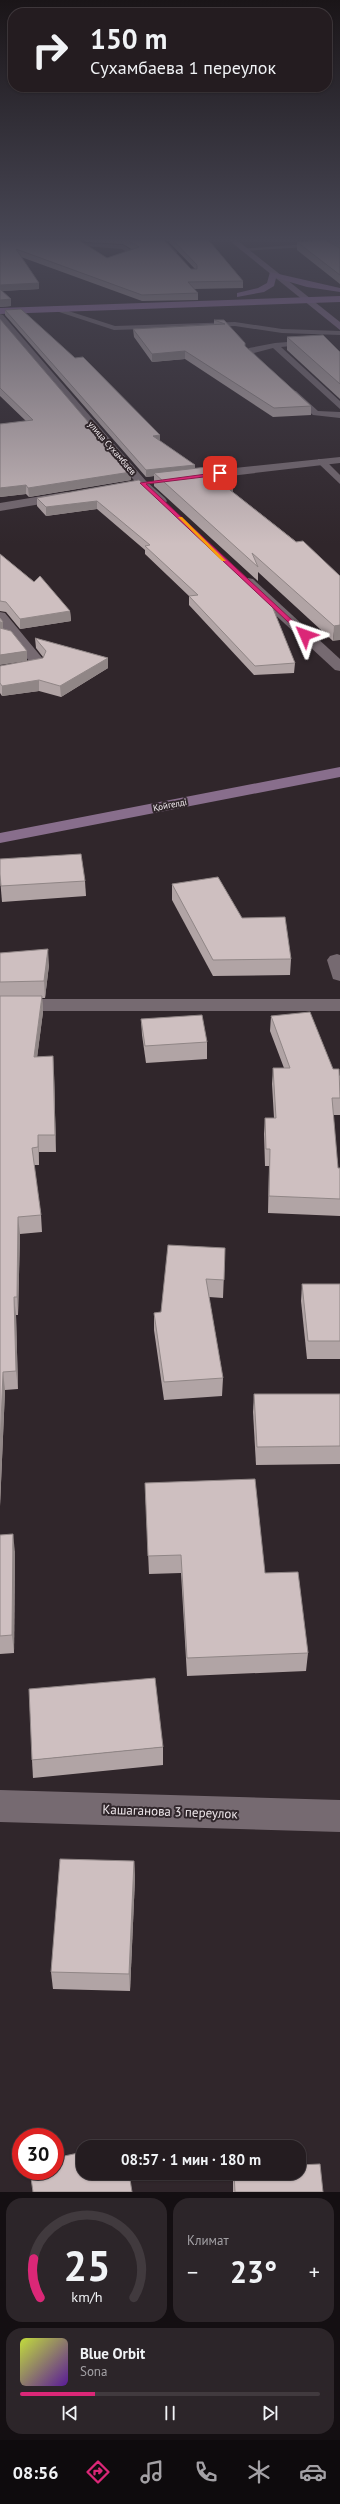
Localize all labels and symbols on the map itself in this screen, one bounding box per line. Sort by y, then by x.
street label: улица Сухамбаев [86,418,139,477]
pin [203,456,237,490]
position arrow [284,614,326,656]
street label: Қойгелді [152,796,188,813]
street label: Кашаганова 3 переулок [102,1801,239,1822]
speed limit sign: 30 [12,2128,64,2180]

